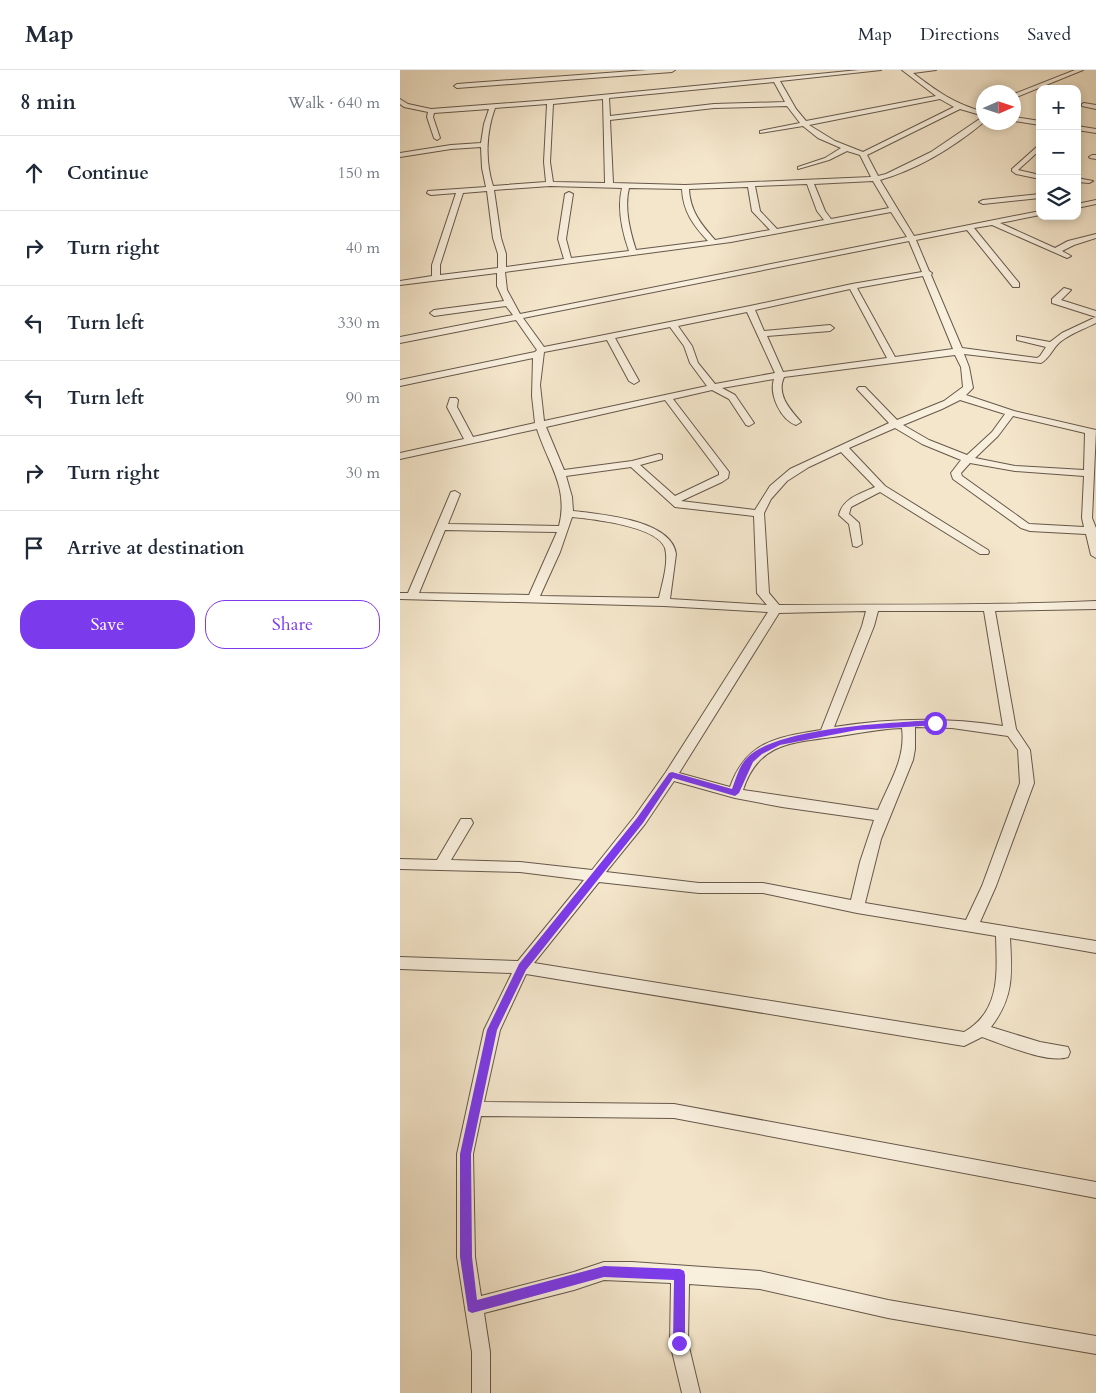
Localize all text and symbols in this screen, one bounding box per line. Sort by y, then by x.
text: Map [25,18,74,51]
text: Map [858,22,892,47]
text: Directions [920,22,999,47]
text: Saved [1027,22,1071,47]
north arrow [976,85,1021,130]
map controls [1036,85,1081,220]
button: + [1036,85,1081,130]
text: 8 min [20,88,76,117]
text: Walk · 640 m [288,92,380,114]
button: − [1036,130,1081,175]
icon: ahead [20,159,48,187]
text: Continue [67,160,149,186]
text: 150 m [338,162,380,184]
button: layers [1036,175,1081,220]
icon: right [20,234,48,262]
text: Turn right [67,235,159,261]
text: 40 m [346,237,380,259]
icon: left [20,309,48,337]
text: Turn left [67,310,144,336]
text: 330 m [338,312,380,334]
icon: left [20,384,48,412]
text: Turn left [67,385,144,411]
text: 90 m [346,387,380,409]
icon: right [20,459,48,487]
text: Turn right [67,460,159,486]
text: 30 m [346,462,380,484]
icon: arrive [20,534,48,562]
text: Arrive at destination [67,535,244,561]
button: Save [20,600,195,649]
button: Share [205,600,380,649]
route start [924,712,947,735]
route end [668,1332,691,1355]

